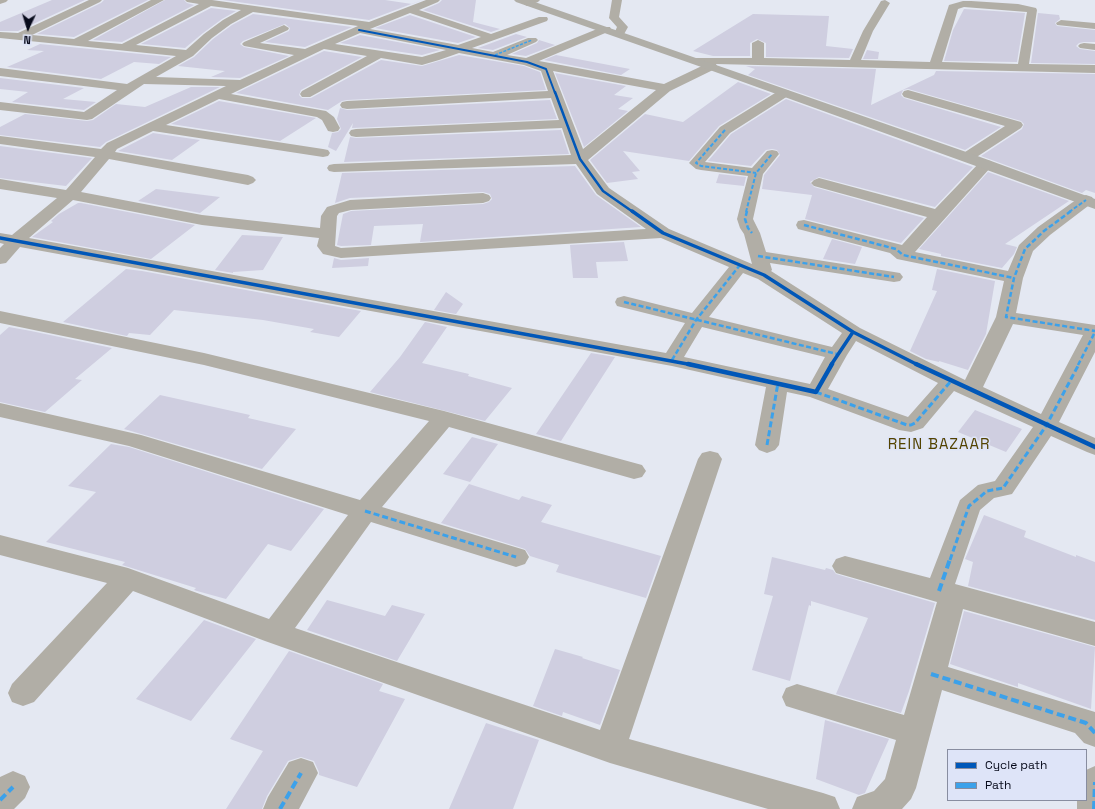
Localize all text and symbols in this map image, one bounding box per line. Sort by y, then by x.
north arrow [8,8,48,48]
text: N [23,33,31,47]
district label: REIN BAZAAR [888,436,990,454]
legend [947,749,1087,801]
text: Cycle path [985,757,1047,773]
text: Path [985,777,1011,793]

